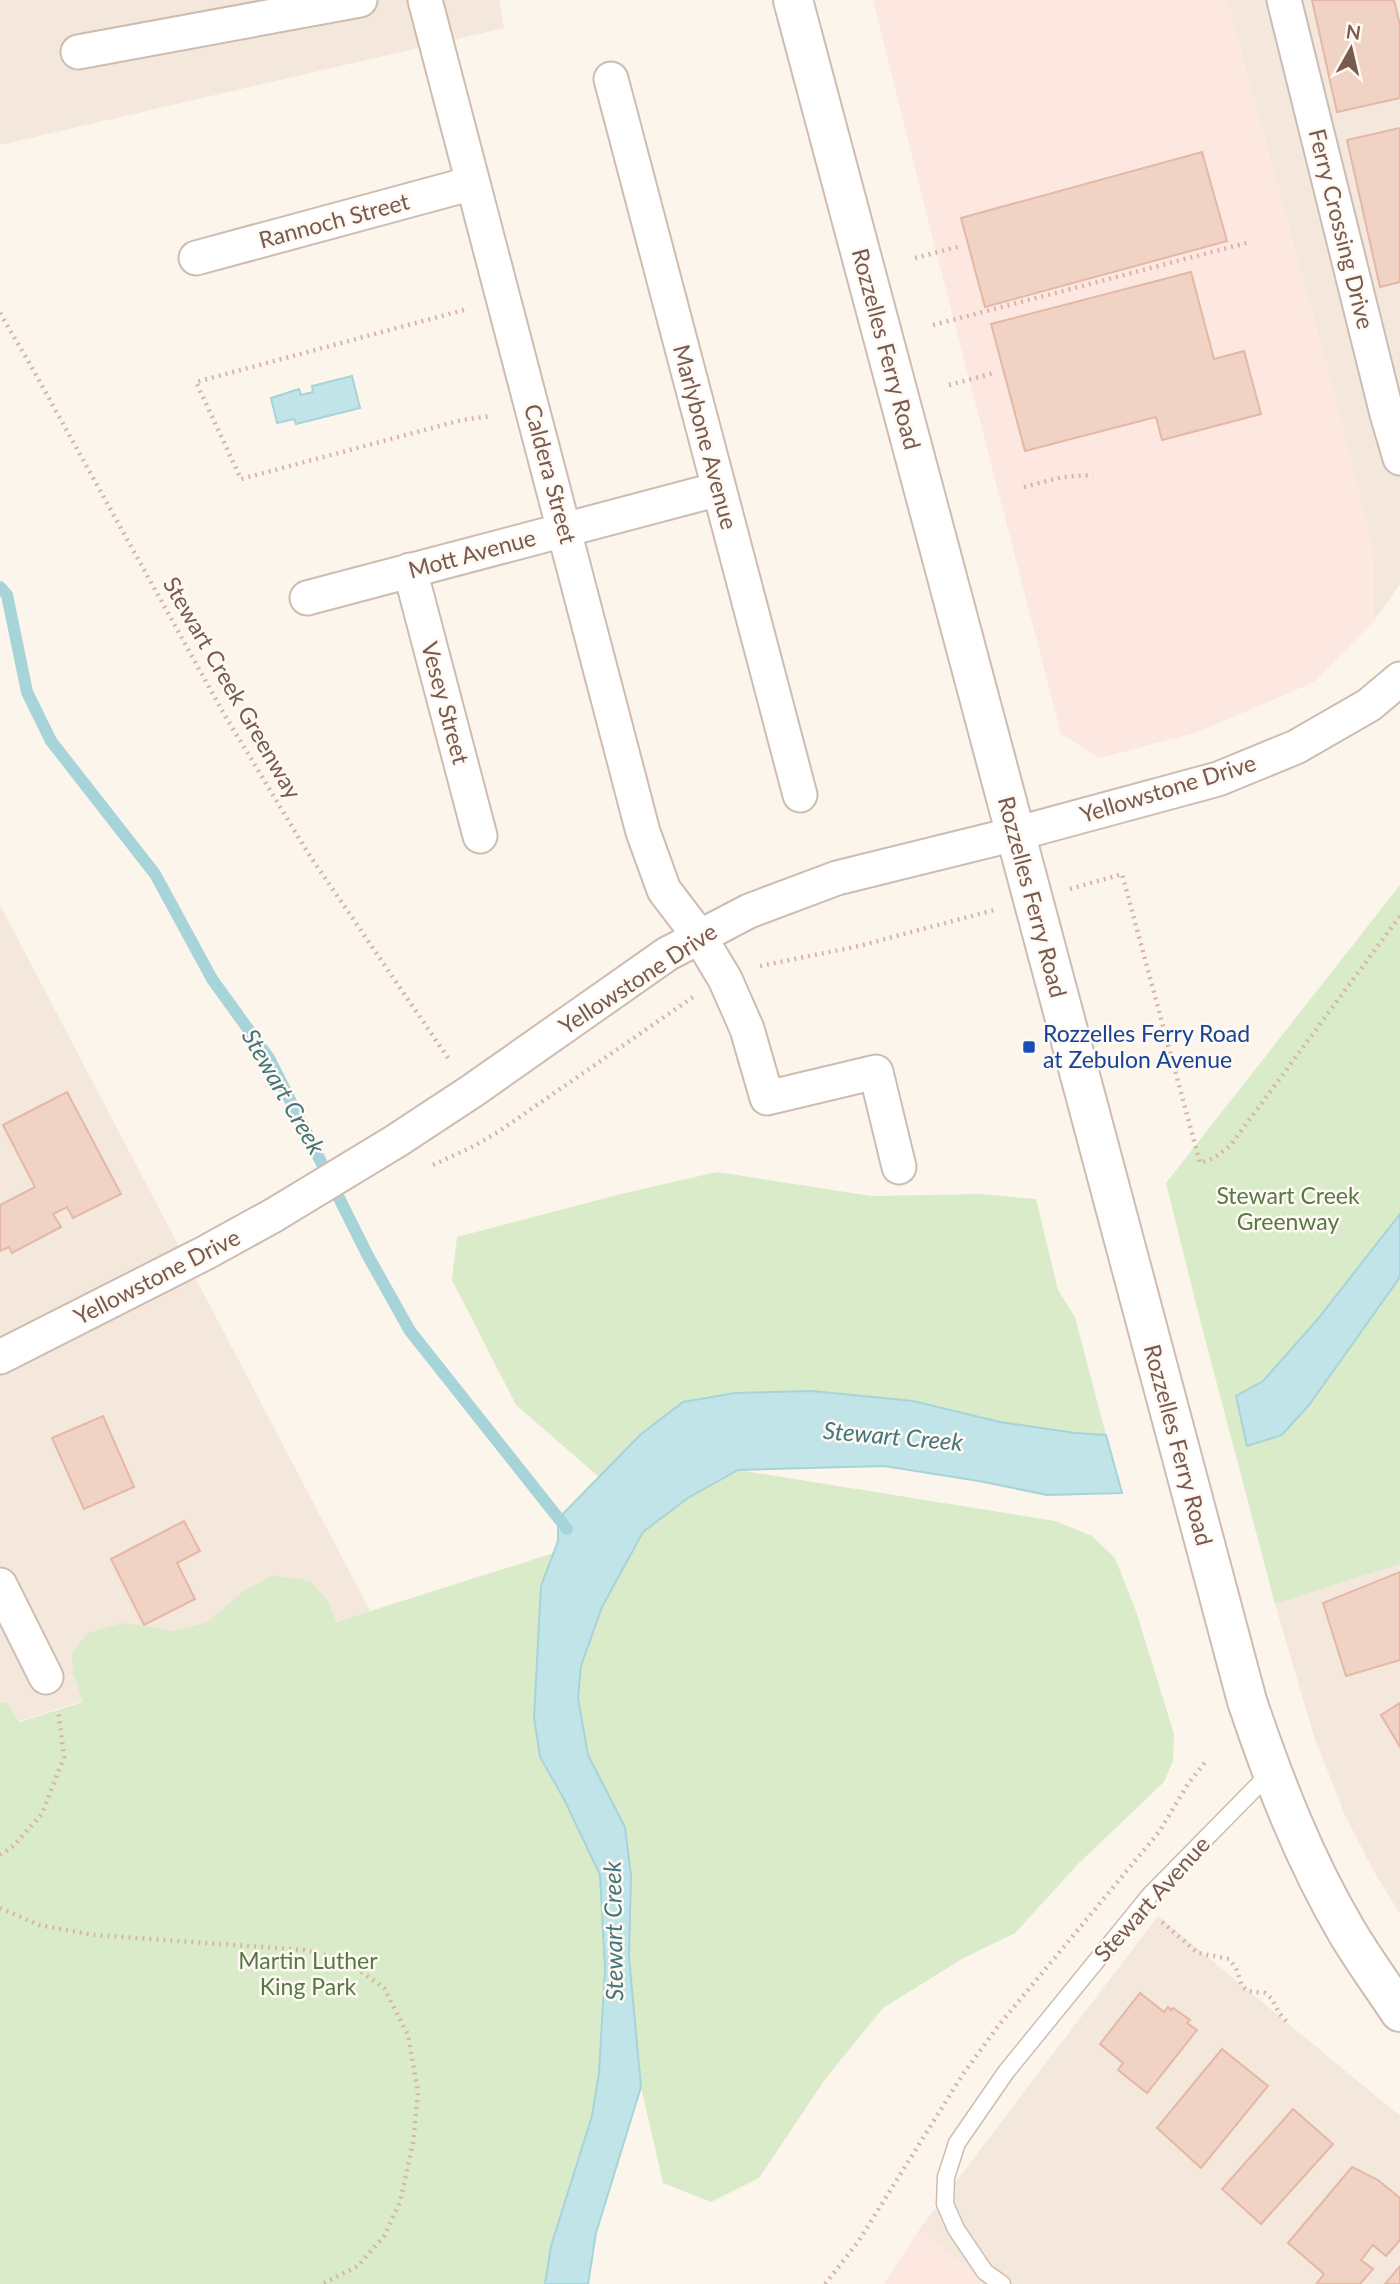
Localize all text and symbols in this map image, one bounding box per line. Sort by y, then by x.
north arrow [1316,14,1386,84]
text: N [1345,19,1362,44]
street label: Ferry Crossing Drive [1304,126,1380,332]
street label: Rannoch Street [255,186,413,254]
street label: Rozzelles Ferry Road [847,245,927,452]
street label: Marlybone Avenue [668,341,744,532]
street label: Caldera Street [519,401,583,547]
street label: Mott Avenue [405,523,539,583]
street label: Stewart Creek Greenway [158,572,308,804]
street label: Vesey Street [416,638,476,768]
street label: Yellowstone Drive [1076,748,1259,828]
street label: Rozzelles Ferry Road [993,793,1073,1000]
street label: Yellowstone Drive [553,917,722,1040]
place label: Rozzelles Ferry Road at Zebulon Avenue [1043,1019,1250,1073]
water label: Stewart Creek [237,1023,332,1160]
marker: Rozzelles Ferry Road at Zebulon Avenue [1021,1039,1037,1055]
park label: Stewart Creek Greenway [1216,1181,1360,1235]
street label: Yellowstone Drive [69,1222,244,1330]
street label: Rozzelles Ferry Road [1139,1341,1219,1548]
water label: Stewart Creek [822,1415,965,1456]
street label: Stewart Avenue [1088,1830,1215,1967]
water label: Stewart Creek [597,1860,628,2001]
park label: Martin Luther King Park [238,1946,378,2000]

